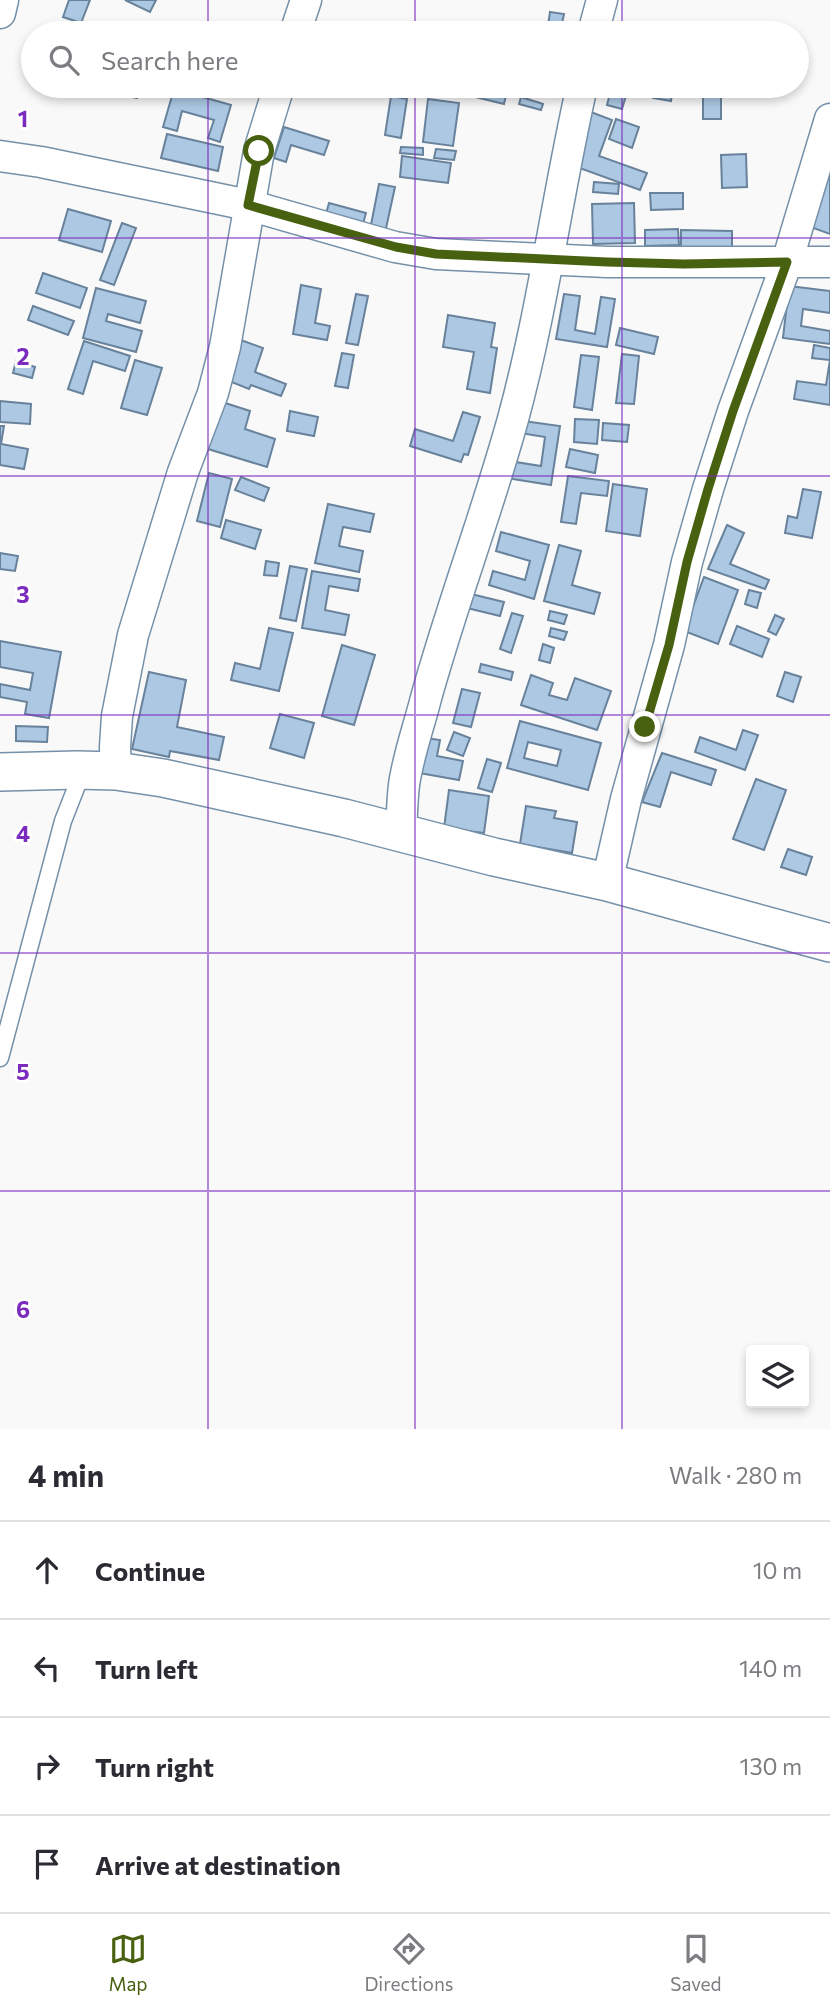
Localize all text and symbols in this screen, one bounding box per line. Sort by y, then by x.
search box [21,21,809,98]
icon: search [45,41,83,79]
text: Search here [101,44,239,75]
text: 1 [18,104,28,132]
route start [243,135,274,166]
text: 2 [16,342,30,370]
text: 3 [16,580,30,608]
route end [629,711,660,742]
text: 4 [16,819,30,847]
text: 5 [16,1057,30,1085]
text: 6 [16,1295,30,1323]
map controls [746,1345,809,1408]
button: layers [746,1345,809,1408]
text: 4 min [28,1456,104,1493]
text: Walk · 280 m [669,1461,802,1489]
icon: ahead [28,1551,66,1589]
text: Continue [95,1555,205,1586]
text: 10 m [753,1556,802,1584]
icon: left [28,1649,66,1687]
text: Turn left [95,1653,198,1684]
text: 140 m [739,1654,802,1682]
icon: right [28,1747,66,1785]
text: Turn right [95,1751,214,1782]
text: 130 m [740,1752,802,1780]
icon: arrive [28,1845,66,1883]
text: Arrive at destination [95,1849,341,1880]
tab: Map [108,1930,148,1995]
tab: Directions [364,1930,454,1995]
tab: Saved [670,1930,722,1995]

